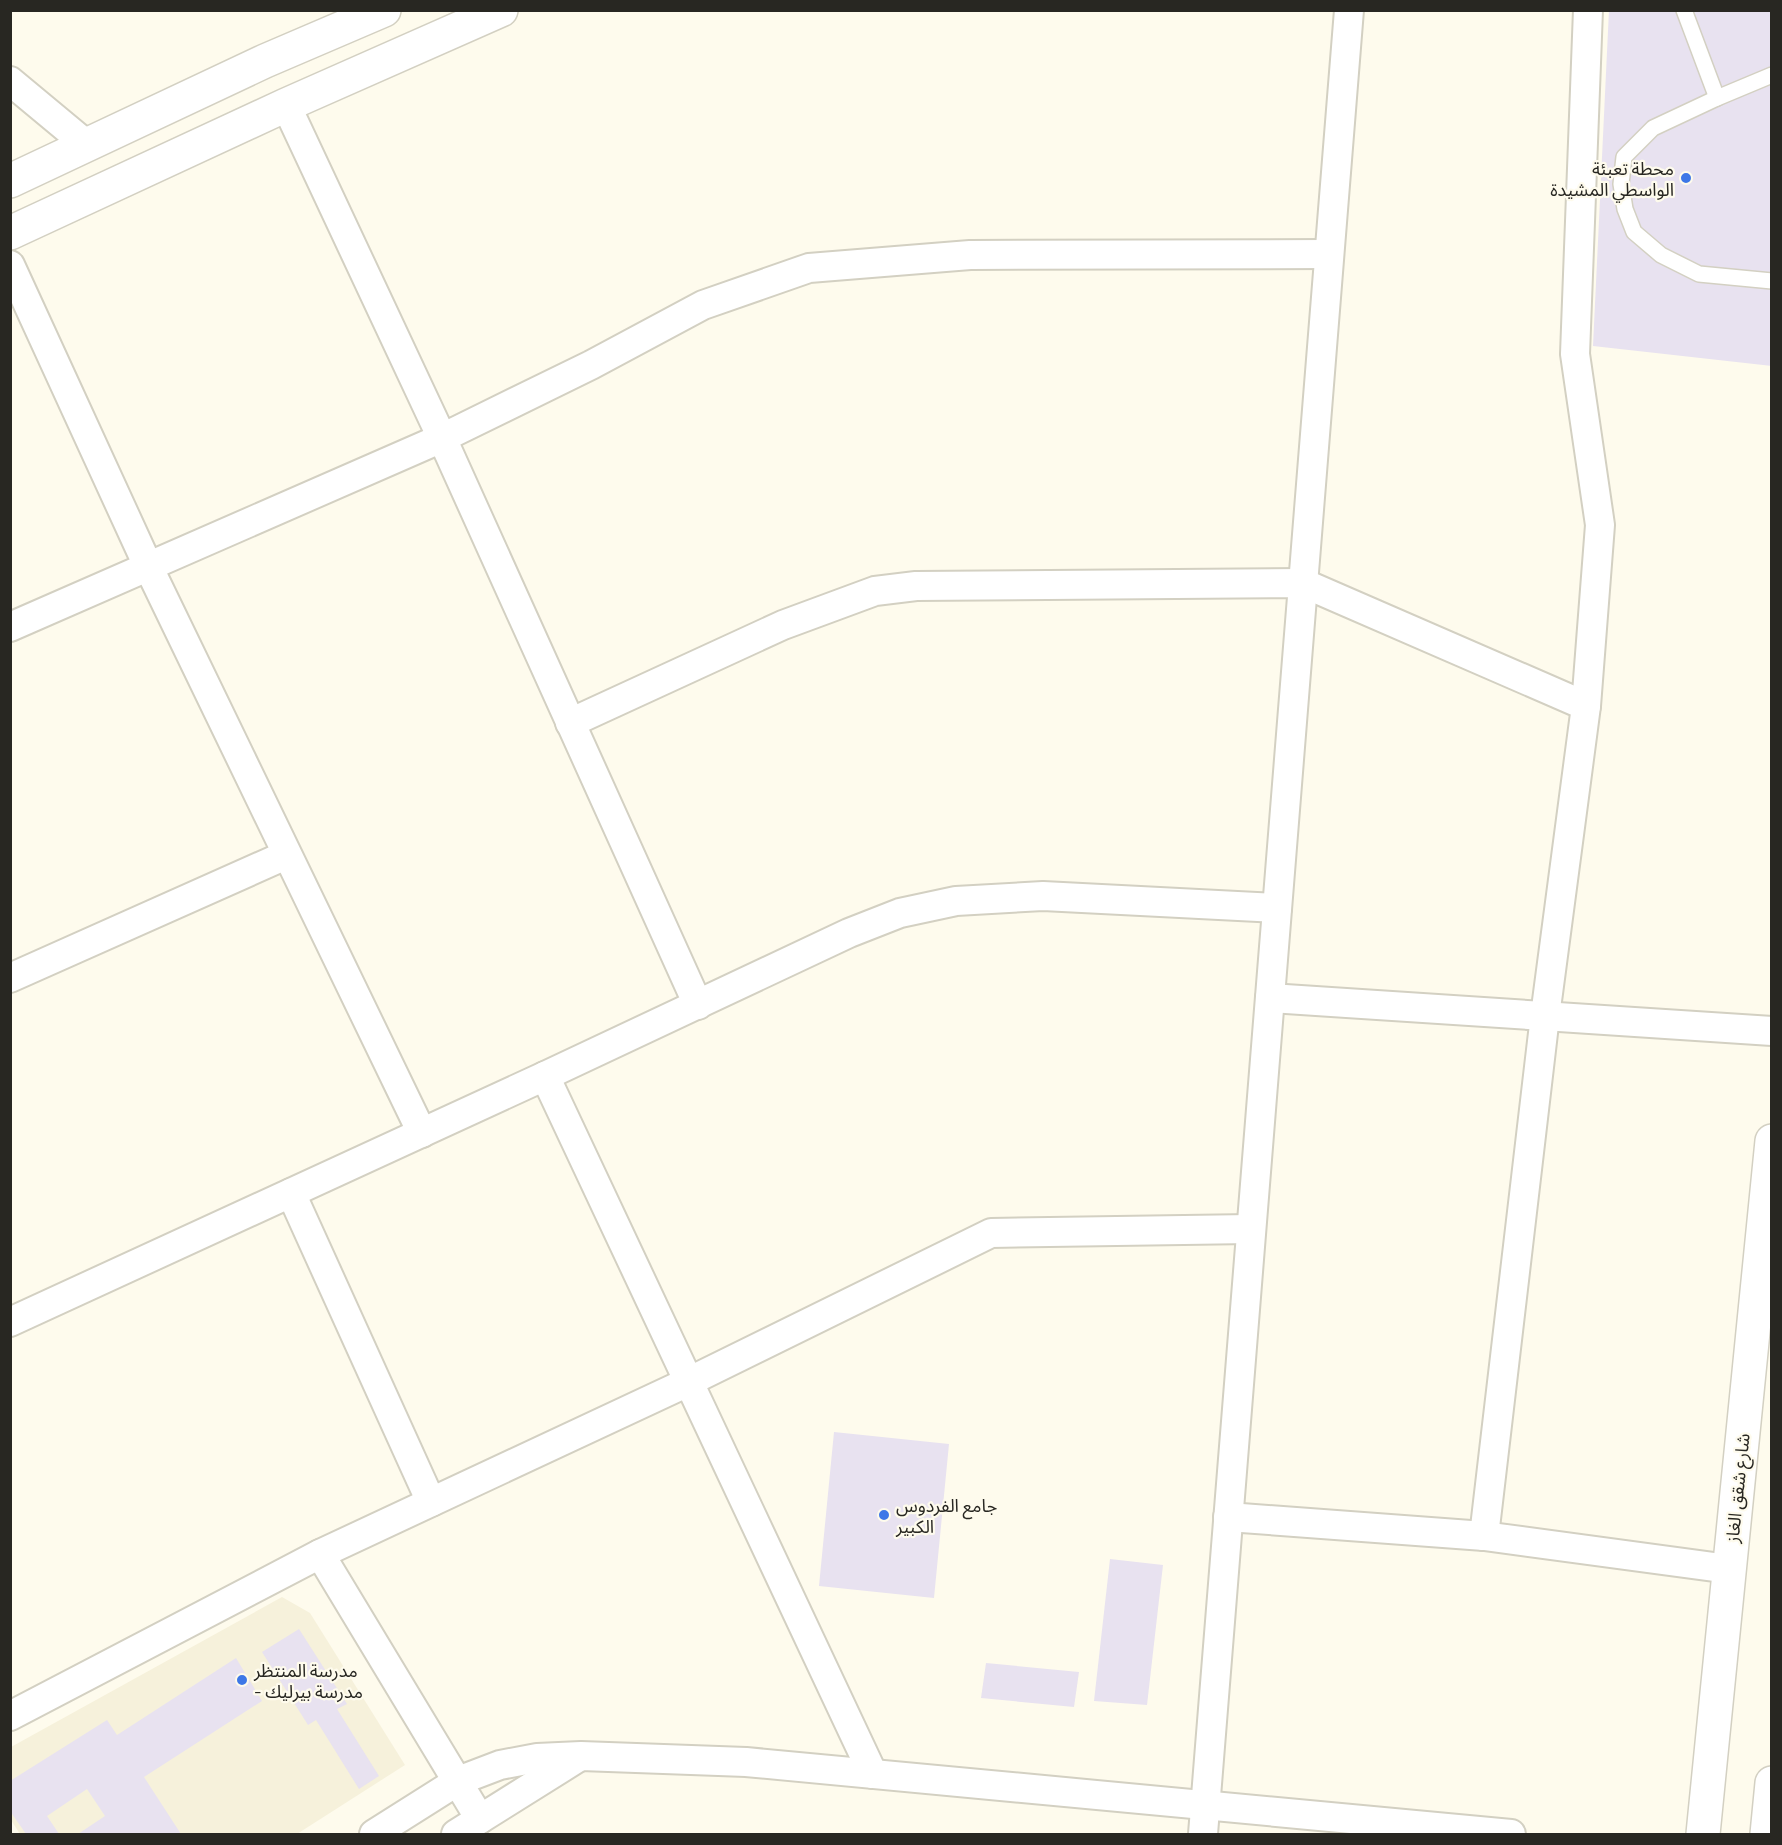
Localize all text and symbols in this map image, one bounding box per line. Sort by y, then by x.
place label: محطة تعبئة الواسطي المشيدة [1550,156,1674,203]
marker: محطة تعبئة الواسطي المشيدة [1679,171,1693,185]
street label: شارع شقق الغاز [1719,1432,1758,1545]
place label: جامع الفردوس الكبير [895,1493,997,1538]
marker: جامع الفردوس الكبير [877,1508,891,1522]
place label: مدرسة المنتظر - مدرسة بيرليك [253,1658,363,1703]
marker: مدرسة المنتظر - مدرسة بيرليك [235,1673,249,1687]

